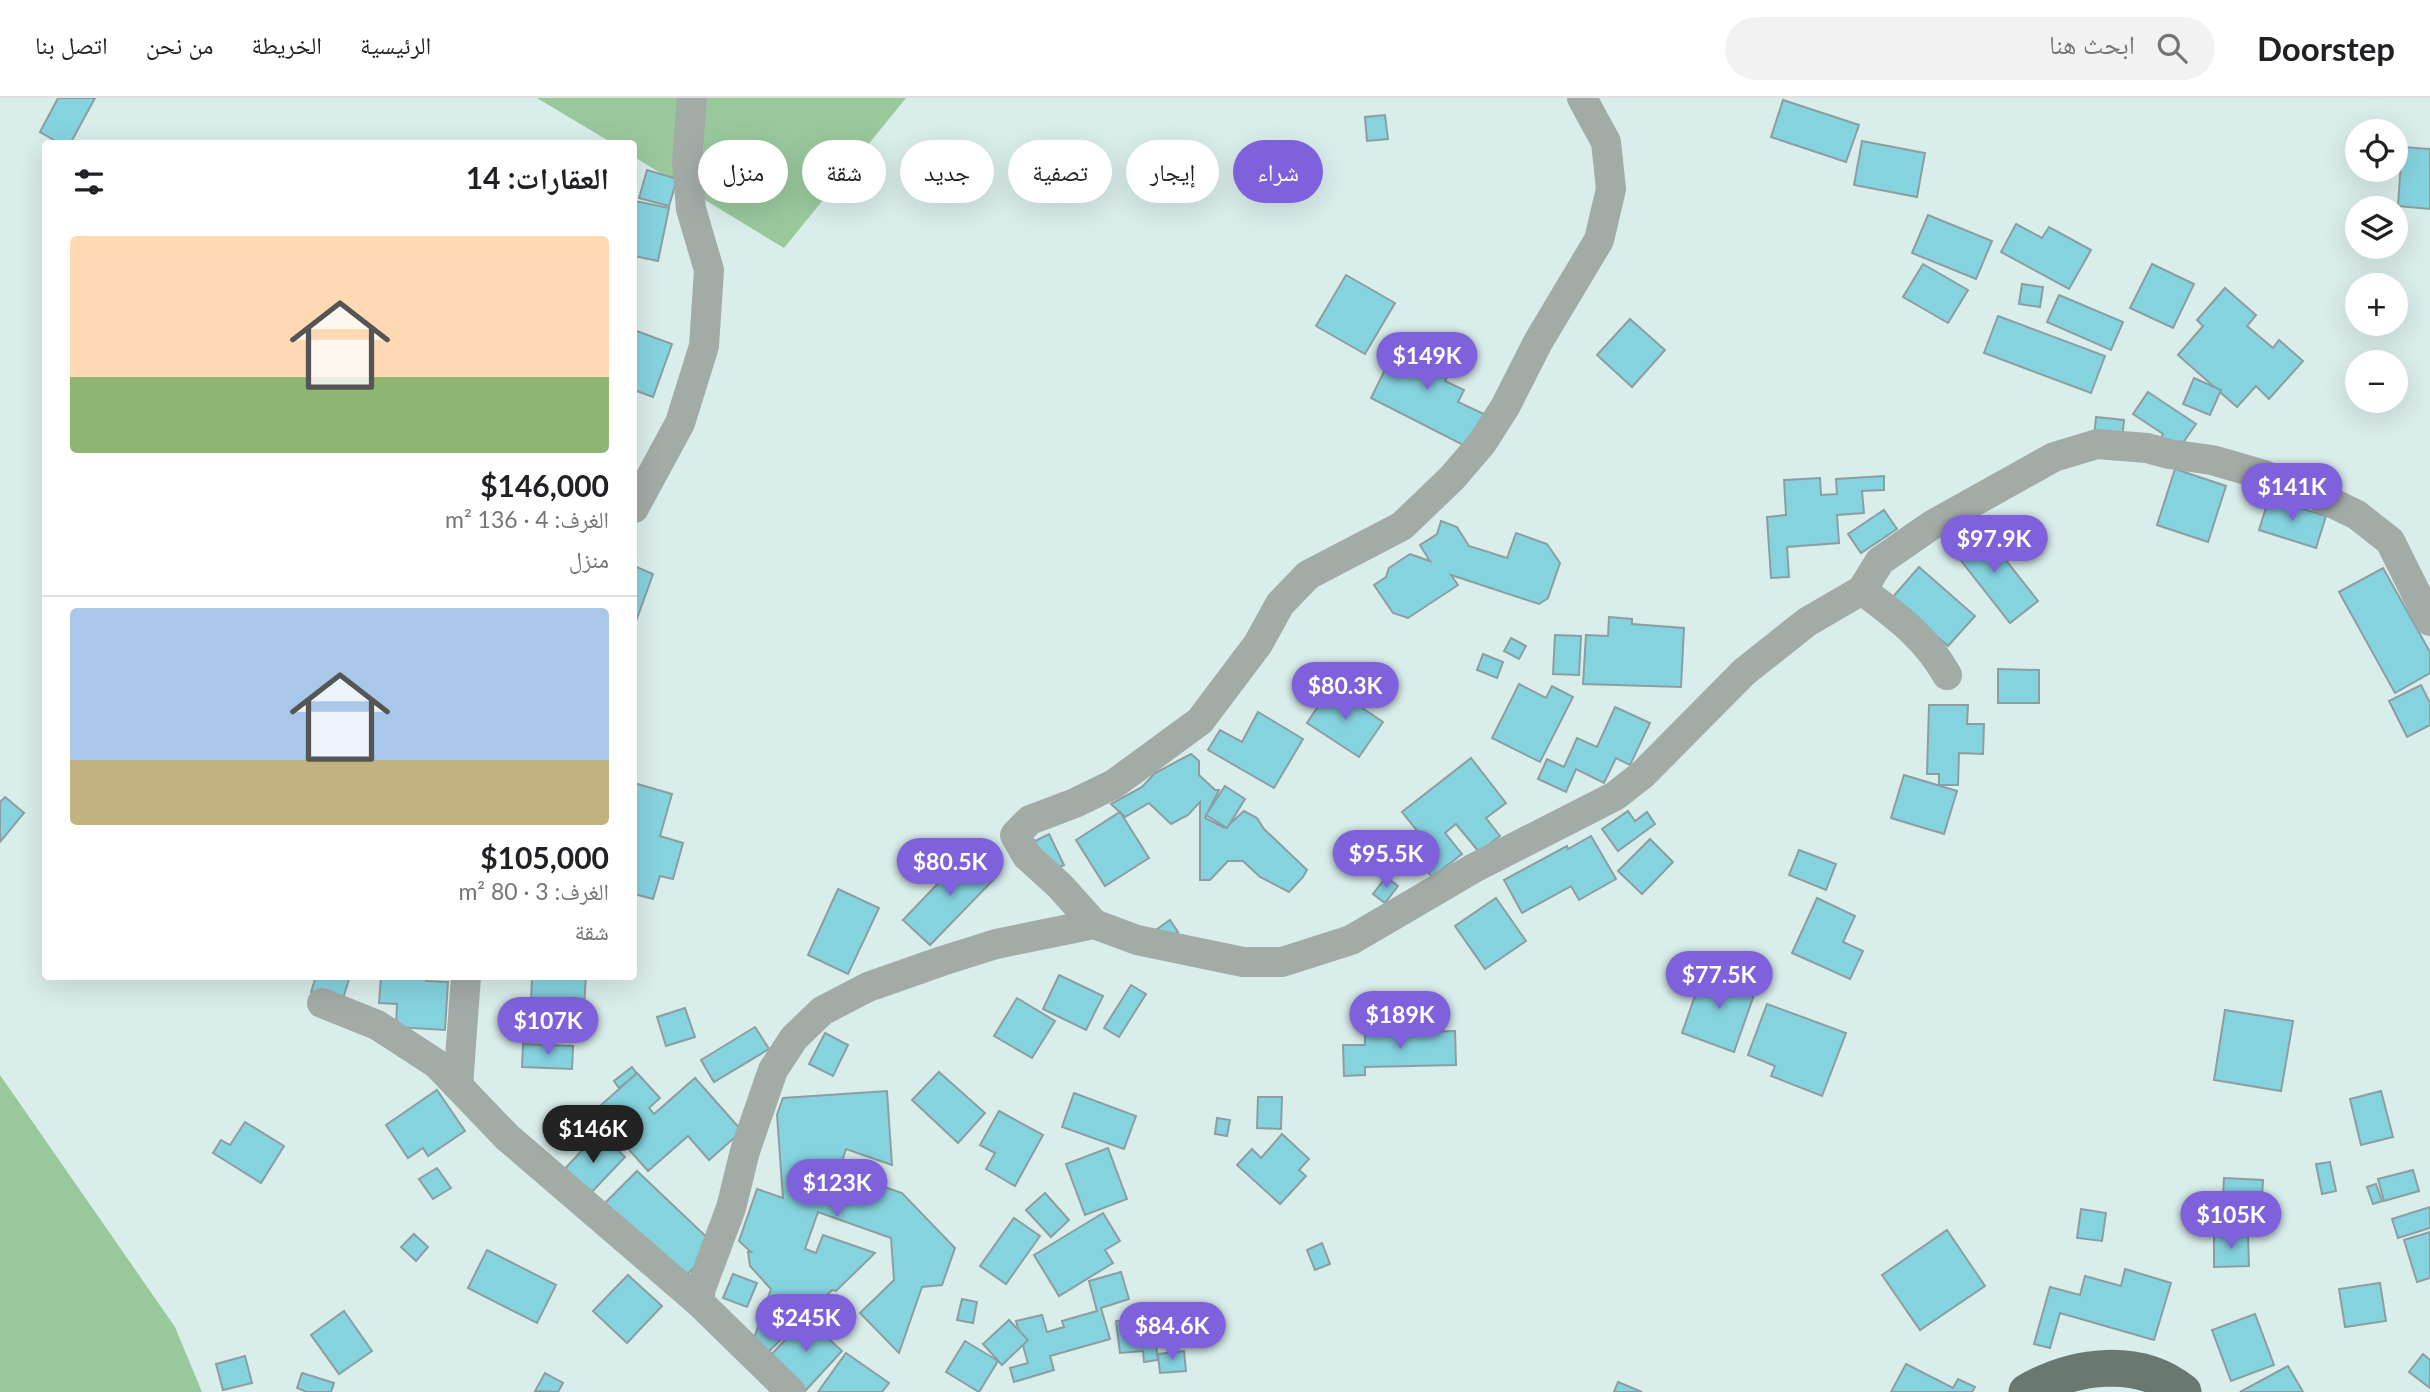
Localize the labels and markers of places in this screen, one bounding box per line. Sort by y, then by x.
pin: $149K [1378,332,1476,392]
pin: $141K [2243,464,2341,523]
pin: $97.9K [1937,516,2051,575]
pin: $80.3K [1288,662,1402,722]
pin: $95.5K [1329,830,1443,890]
pin: $80.5K [893,838,1007,898]
pin: $77.5K [1662,951,1776,1011]
pin: $189K [1351,992,1449,1051]
pin: $107K [499,998,597,1057]
pin: $146K [544,1105,642,1165]
pin: $123K [788,1160,886,1219]
pin: $105K [2182,1192,2280,1251]
pin: $245K [757,1294,855,1354]
pin: $84.6K [1115,1302,1229,1362]

